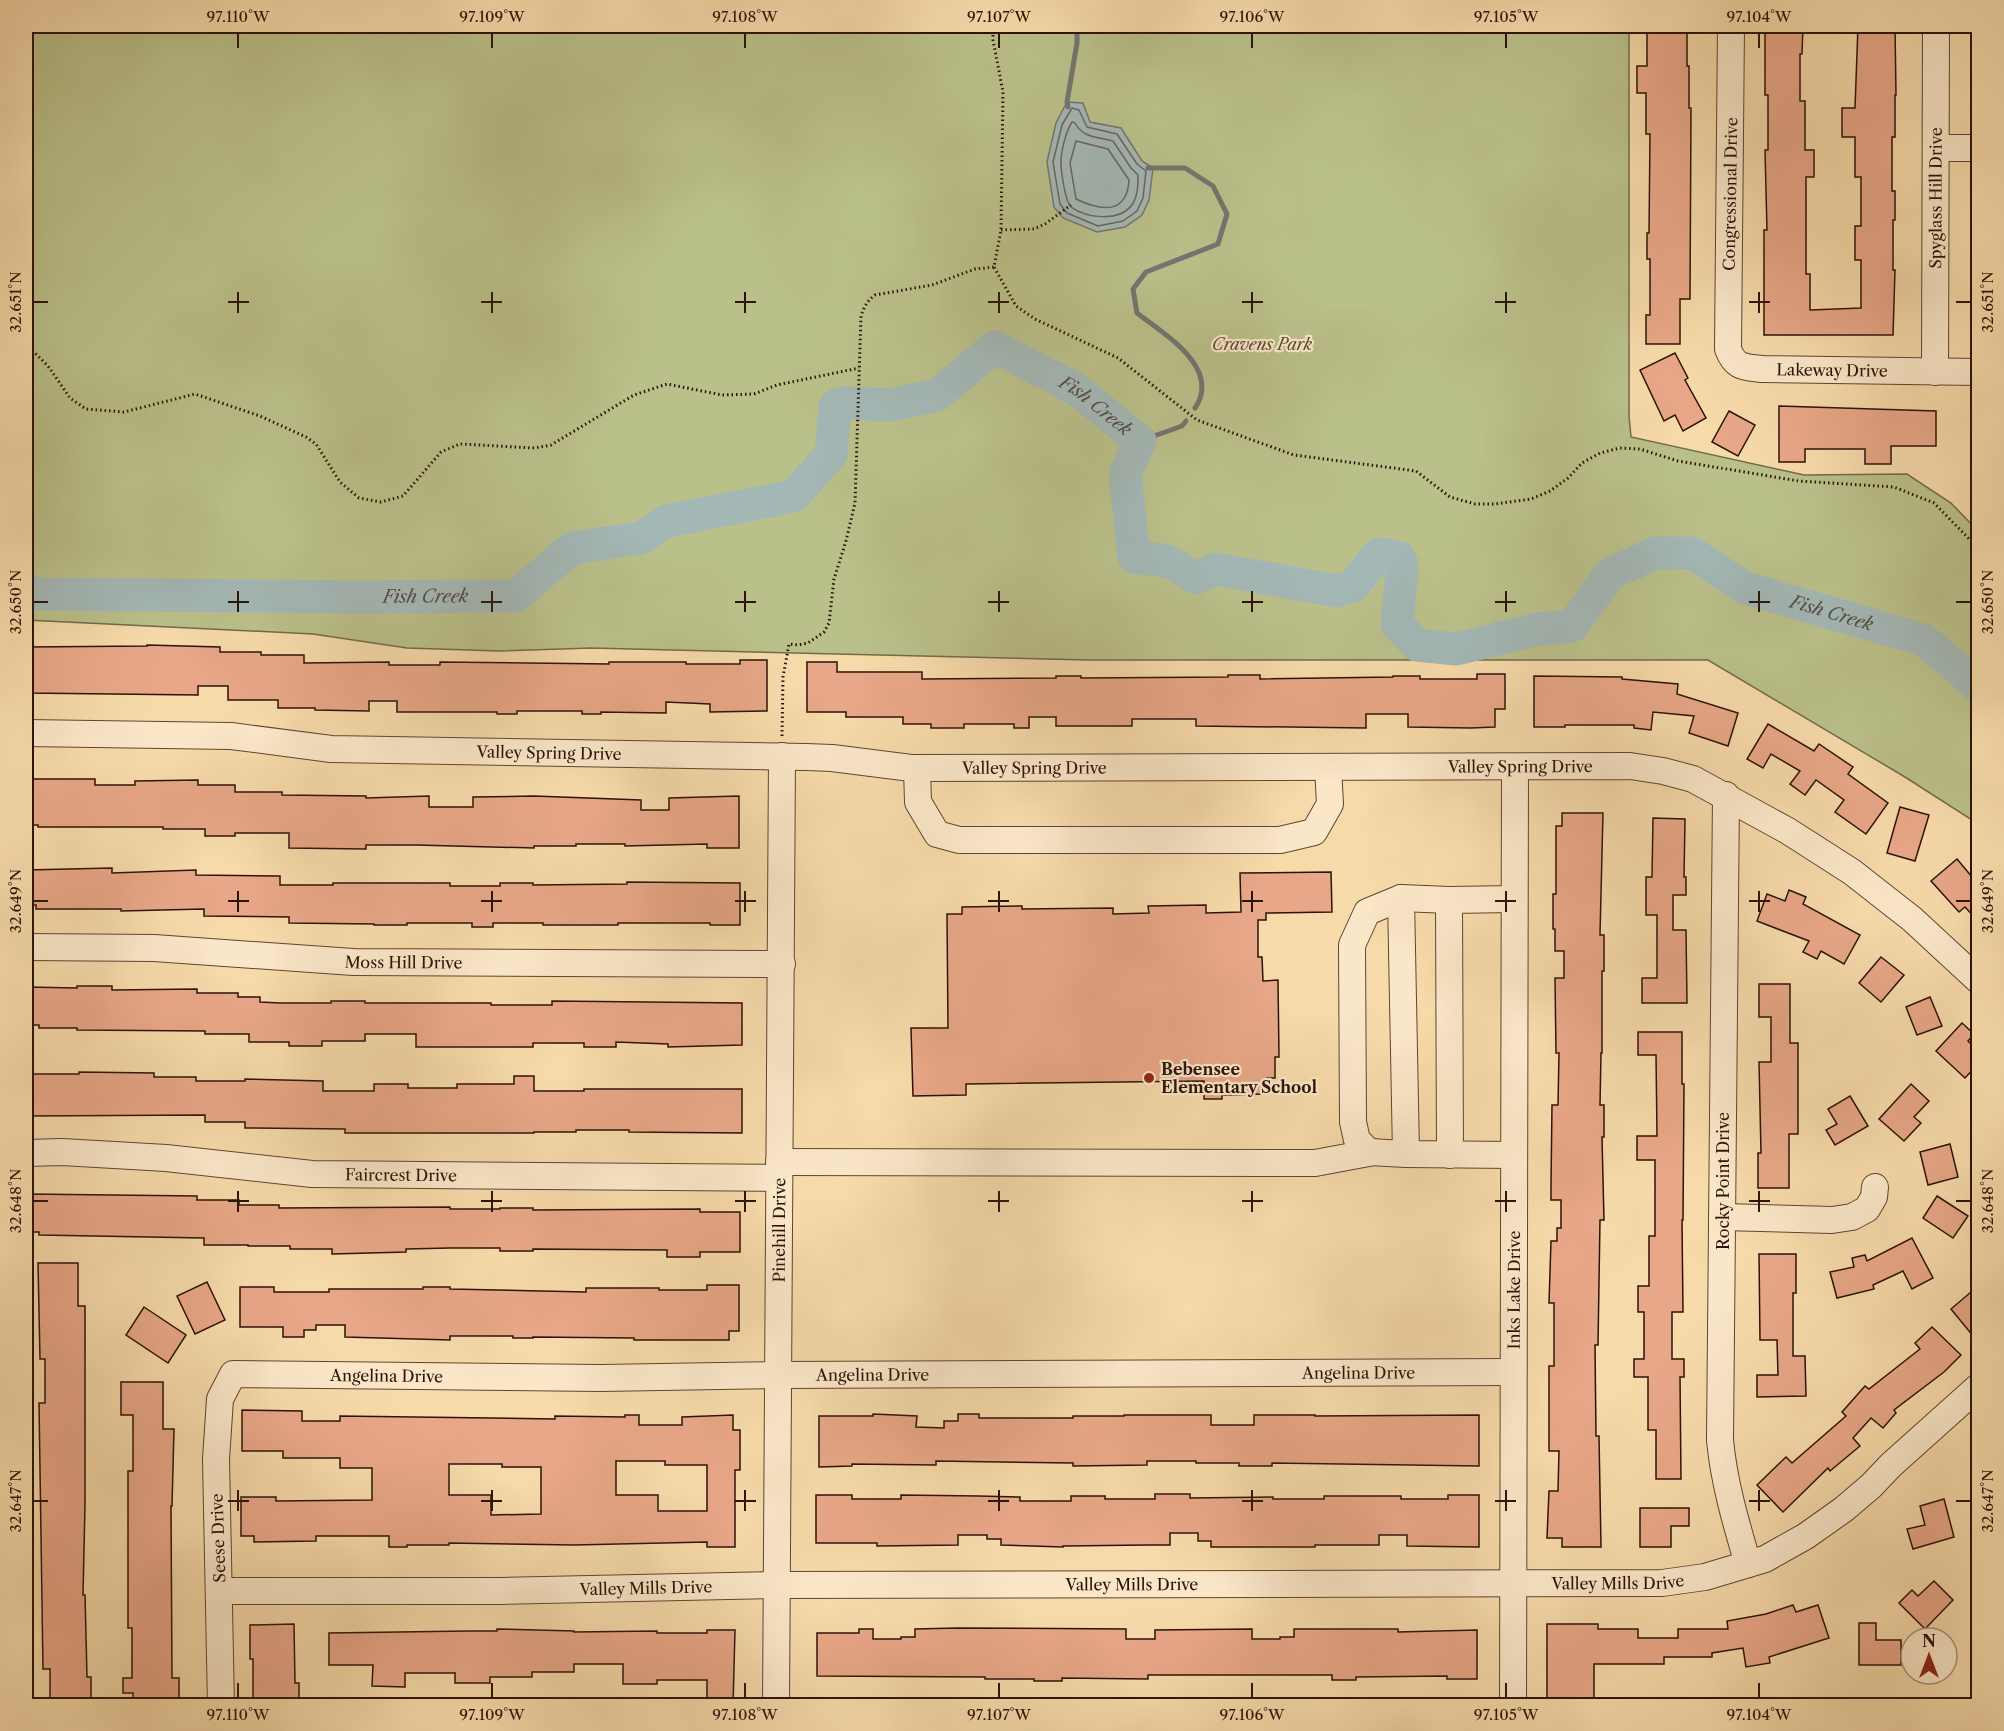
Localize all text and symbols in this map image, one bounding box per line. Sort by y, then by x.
text: 97.110°W [207,7,270,26]
text: 97.109°W [459,7,525,26]
text: 97.108°W [712,7,778,26]
text: 97.107°W [967,7,1032,26]
text: 97.106°W [1219,7,1285,26]
text: 97.105°W [1474,7,1539,26]
text: 97.104°W [1726,7,1792,26]
street label: Congressional Drive [1719,117,1741,271]
street label: Spyglass Hill Drive [1925,127,1946,269]
text: 32.651°N [6,271,25,333]
text: 32.651°N [1978,271,1997,333]
park label: Cravens Park [1212,334,1313,354]
street label: Lakeway Drive [1776,359,1888,381]
water label: Fish Creek [1054,370,1136,441]
text: 32.650°N [6,570,25,634]
text: 32.650°N [1978,570,1997,634]
water label: Fish Creek [381,585,469,608]
water label: Fish Creek [1786,590,1876,636]
street label: Valley Spring Drive [476,741,622,764]
street label: Valley Spring Drive [1447,756,1593,777]
street label: Valley Spring Drive [961,757,1107,778]
text: 32.649°N [6,869,25,933]
text: 32.649°N [1978,869,1997,933]
street label: Moss Hill Drive [344,951,462,973]
place label: Bebensee Elementary School [1161,1059,1317,1097]
marker: Bebensee Elementary School [1142,1071,1156,1085]
street label: Rocky Point Drive [1713,1112,1733,1250]
street label: Faircrest Drive [345,1164,457,1185]
text: 32.648°N [6,1169,25,1233]
text: 32.648°N [1978,1169,1997,1233]
street label: Pinehill Drive [769,1178,789,1282]
street label: Inks Lake Drive [1504,1230,1524,1349]
street label: Angelina Drive [1301,1362,1415,1383]
street label: Angelina Drive [815,1364,929,1385]
street label: Angelina Drive [329,1365,443,1386]
text: 32.647°N [6,1469,25,1533]
text: 32.647°N [1978,1469,1997,1533]
street label: Seese Drive [206,1493,230,1583]
street label: Valley Mills Drive [1551,1570,1686,1593]
street label: Valley Mills Drive [1065,1574,1198,1594]
street label: Valley Mills Drive [578,1576,713,1599]
north arrow [1899,1626,1959,1686]
text: N [1922,1631,1936,1651]
text: 97.110°W [207,1705,270,1724]
text: 97.109°W [459,1705,525,1724]
text: 97.108°W [712,1705,778,1724]
text: 97.107°W [967,1705,1032,1724]
text: 97.106°W [1219,1705,1285,1724]
text: 97.105°W [1474,1705,1539,1724]
text: 97.104°W [1726,1705,1792,1724]

